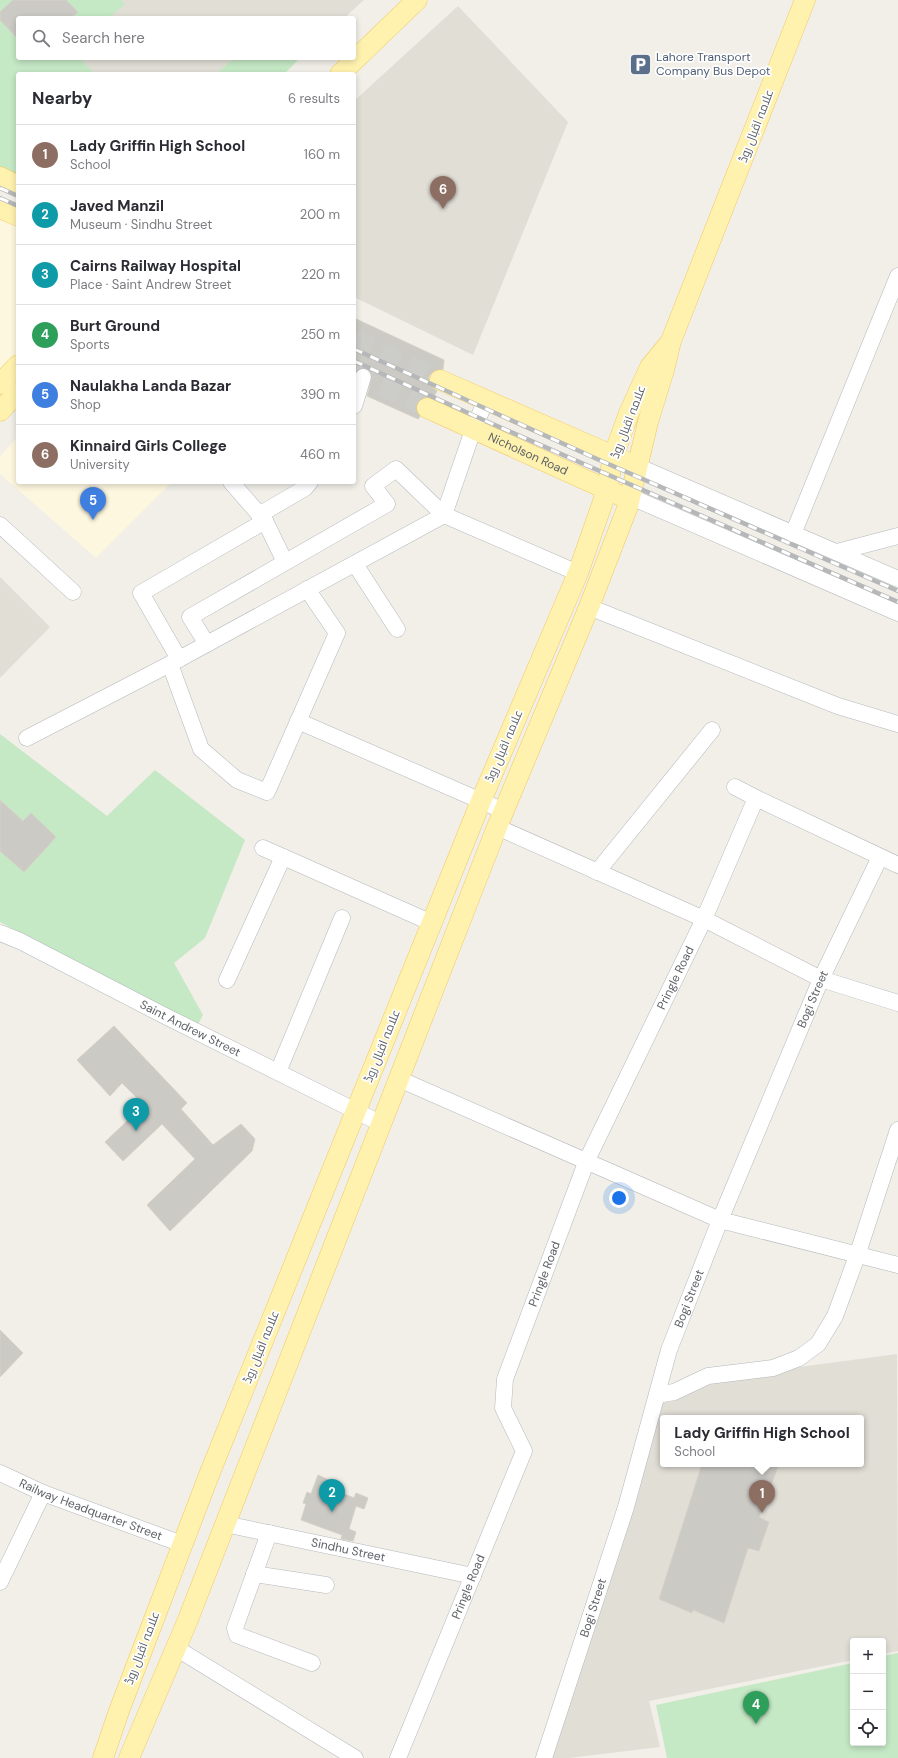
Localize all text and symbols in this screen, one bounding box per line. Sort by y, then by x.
search box [16,16,356,60]
icon: search [30,27,52,49]
text: Search here [62,28,145,48]
place label: Lahore Transport Company Bus Depot [656,49,771,79]
parking icon: Lahore Transport Company Bus Depot [628,51,654,77]
text: Nearby [32,87,92,109]
street label: علامہ اقبال روڈ [735,87,777,165]
text: 6 results [288,90,340,107]
text: Lady Griffin High School [70,136,245,156]
text: 1 [43,146,47,163]
text: 160 m [304,146,340,163]
text: School [70,156,111,173]
pin: 6 [430,176,456,209]
text: Javed Manzil [70,196,164,216]
text: 2 [41,206,49,223]
text: 200 m [300,206,340,223]
text: Museum · Sindhu Street [70,216,212,233]
text: Cairns Railway Hospital [70,256,241,276]
text: 3 [41,266,49,283]
text: 220 m [301,266,340,283]
text: Place · Saint Andrew Street [70,276,232,293]
text: Burt Ground [70,316,160,336]
text: 4 [41,326,49,343]
text: 250 m [301,326,340,343]
text: Sports [70,336,110,353]
text: Naulakha Landa Bazar [70,376,231,396]
street label: علامہ اقبال روڈ [607,383,649,461]
text: 5 [41,386,49,403]
text: 390 m [301,386,340,403]
text: Shop [70,396,101,413]
street label: Nicholson Road [486,429,571,479]
text: Kinnaird Girls College [70,436,227,456]
text: 6 [41,446,49,463]
text: 460 m [300,446,340,463]
text: University [70,456,130,473]
pin: 5 [80,487,106,520]
street label: علامہ اقبال روڈ [482,707,526,785]
street label: Pringle Road [653,944,698,1012]
street label: Bogi Street [793,967,832,1030]
street label: Saint Andrew Street [137,996,244,1061]
street label: علامہ اقبال روڈ [360,1007,404,1085]
pin: 3 [123,1098,149,1131]
your location [609,1188,629,1208]
street label: Pringle Road [525,1239,564,1309]
street label: Bogi Street [671,1267,708,1330]
street label: علامہ اقبال روڈ [239,1308,283,1386]
popup [660,1415,864,1467]
text: Lady Griffin High School [674,1423,850,1443]
text: School [674,1443,715,1460]
street label: Railway Headquarter Street [17,1475,165,1544]
pin: 2 [319,1479,345,1512]
pin: 1 [749,1480,775,1513]
street label: Sindhu Street [310,1534,387,1565]
street label: Pringle Road [448,1552,489,1622]
street label: Bogi Street [576,1576,610,1639]
street label: علامہ اقبال روڈ [121,1609,163,1687]
map controls [850,1638,886,1746]
button: + [850,1638,886,1674]
button: − [850,1674,886,1710]
pin: 4 [743,1691,769,1724]
button: locate [850,1710,886,1746]

